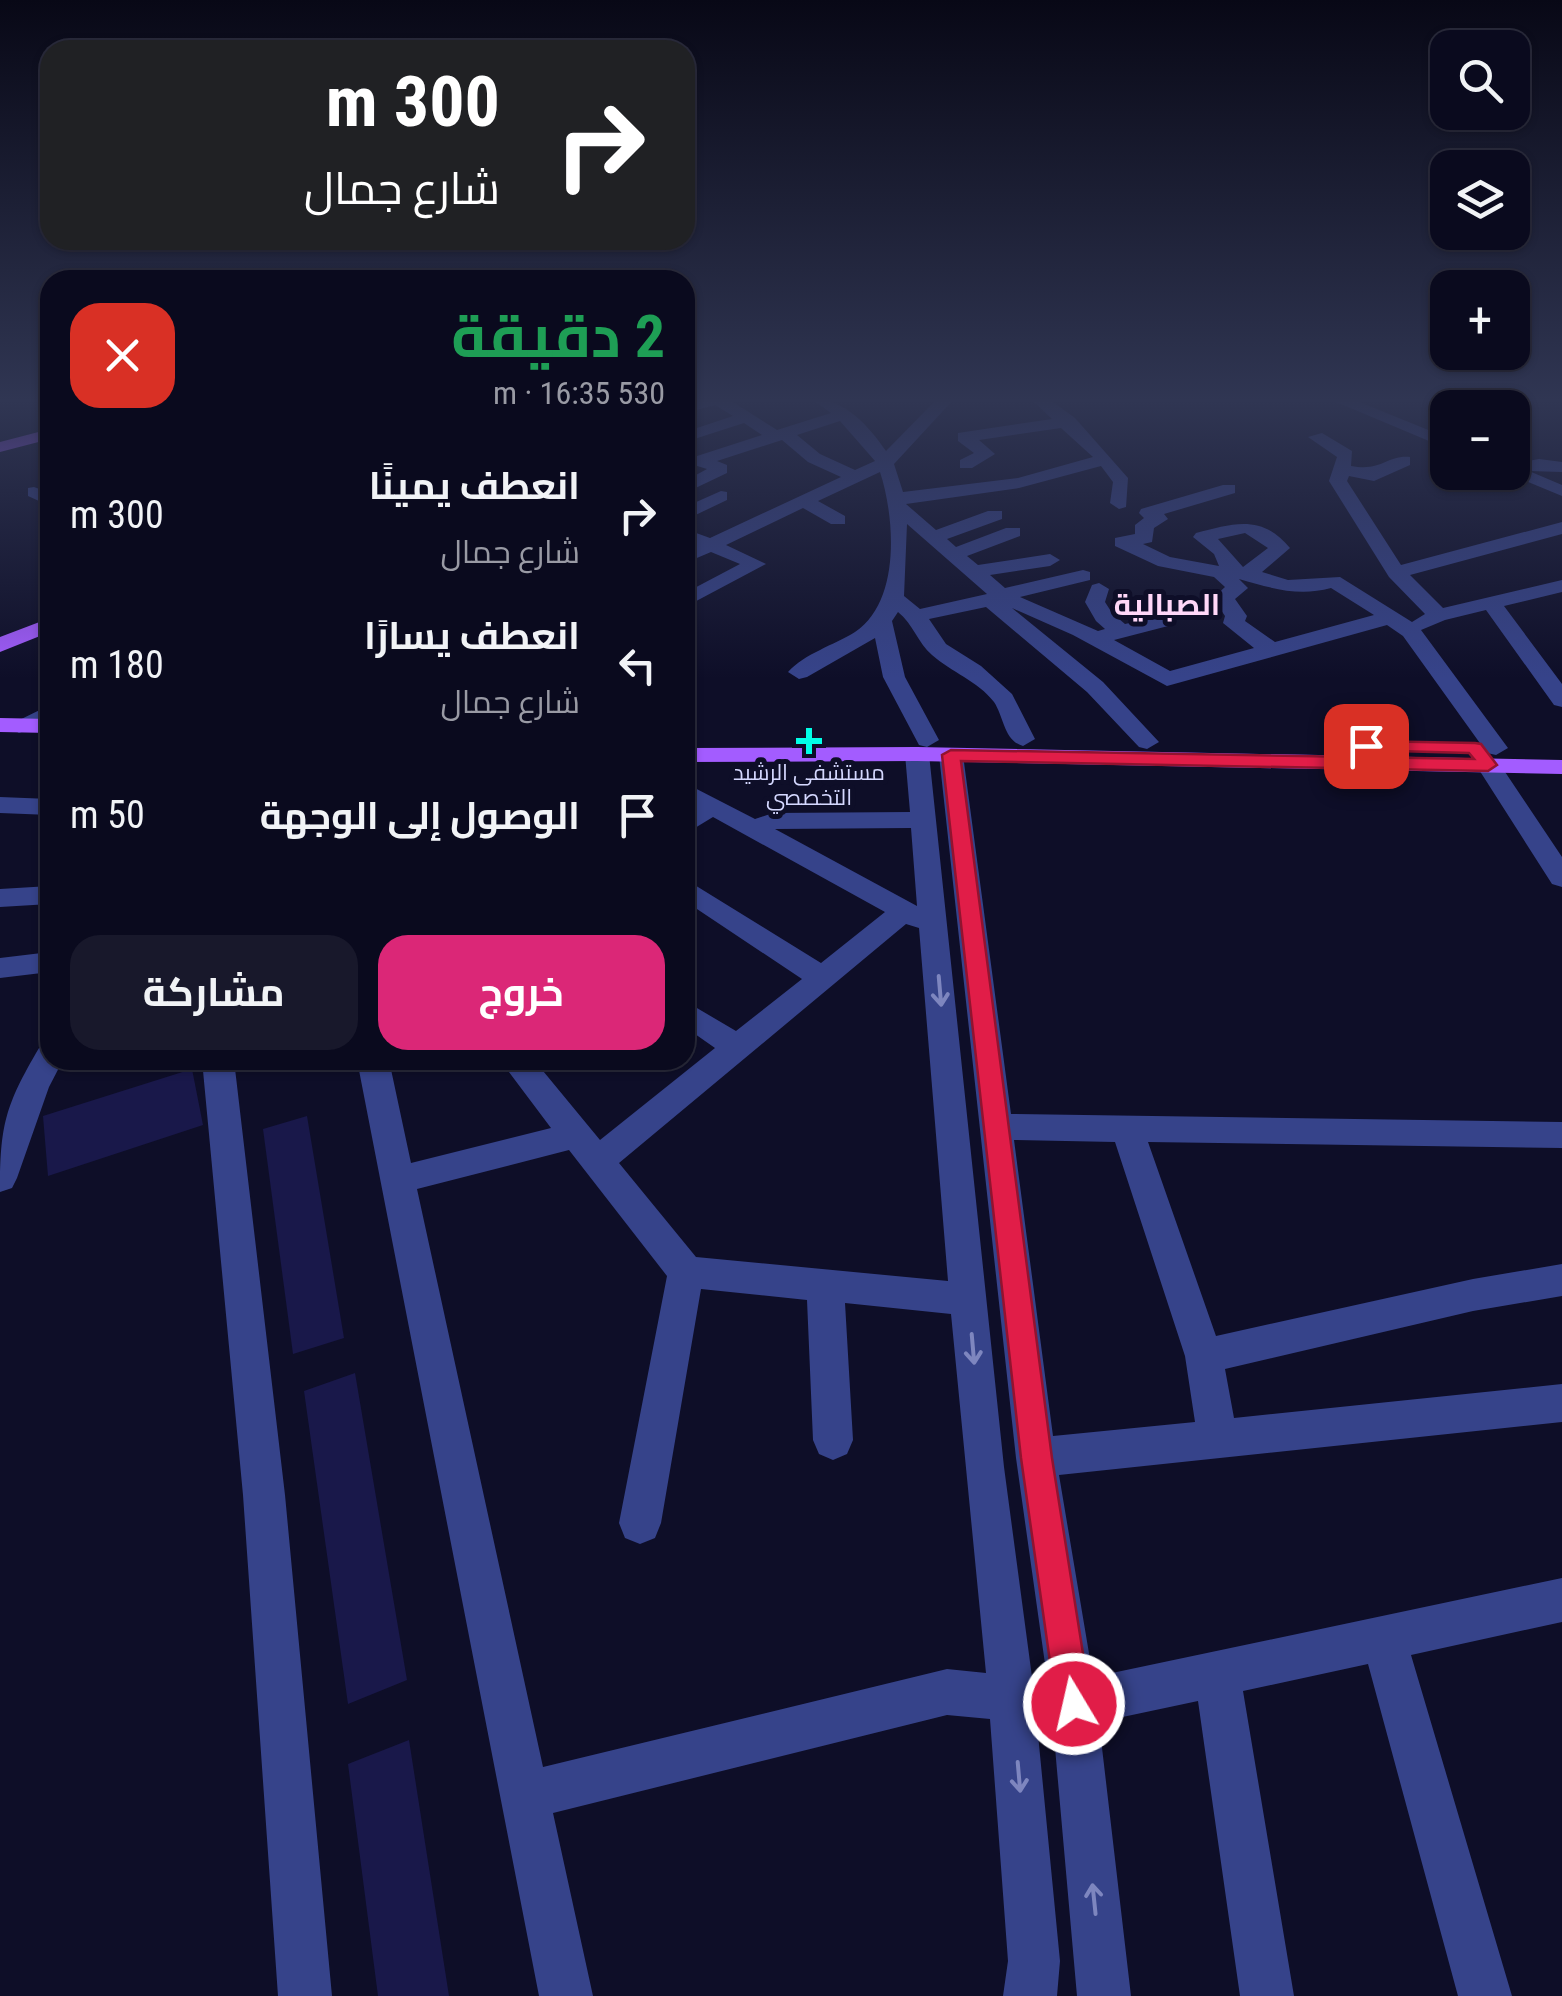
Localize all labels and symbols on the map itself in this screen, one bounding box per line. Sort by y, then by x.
district label: الصبالية [1114,587,1220,622]
pin [1324,704,1409,789]
marker: مستشفى الرشيد التخصصي [796,728,822,754]
place label: مستشفى الرشيد التخصصي [733,760,885,814]
one-way arrow [931,974,950,1006]
one-way arrow [964,1333,983,1365]
position arrow [1022,1652,1126,1756]
one-way arrow [1009,1760,1028,1792]
one-way arrow [1084,1883,1103,1916]

